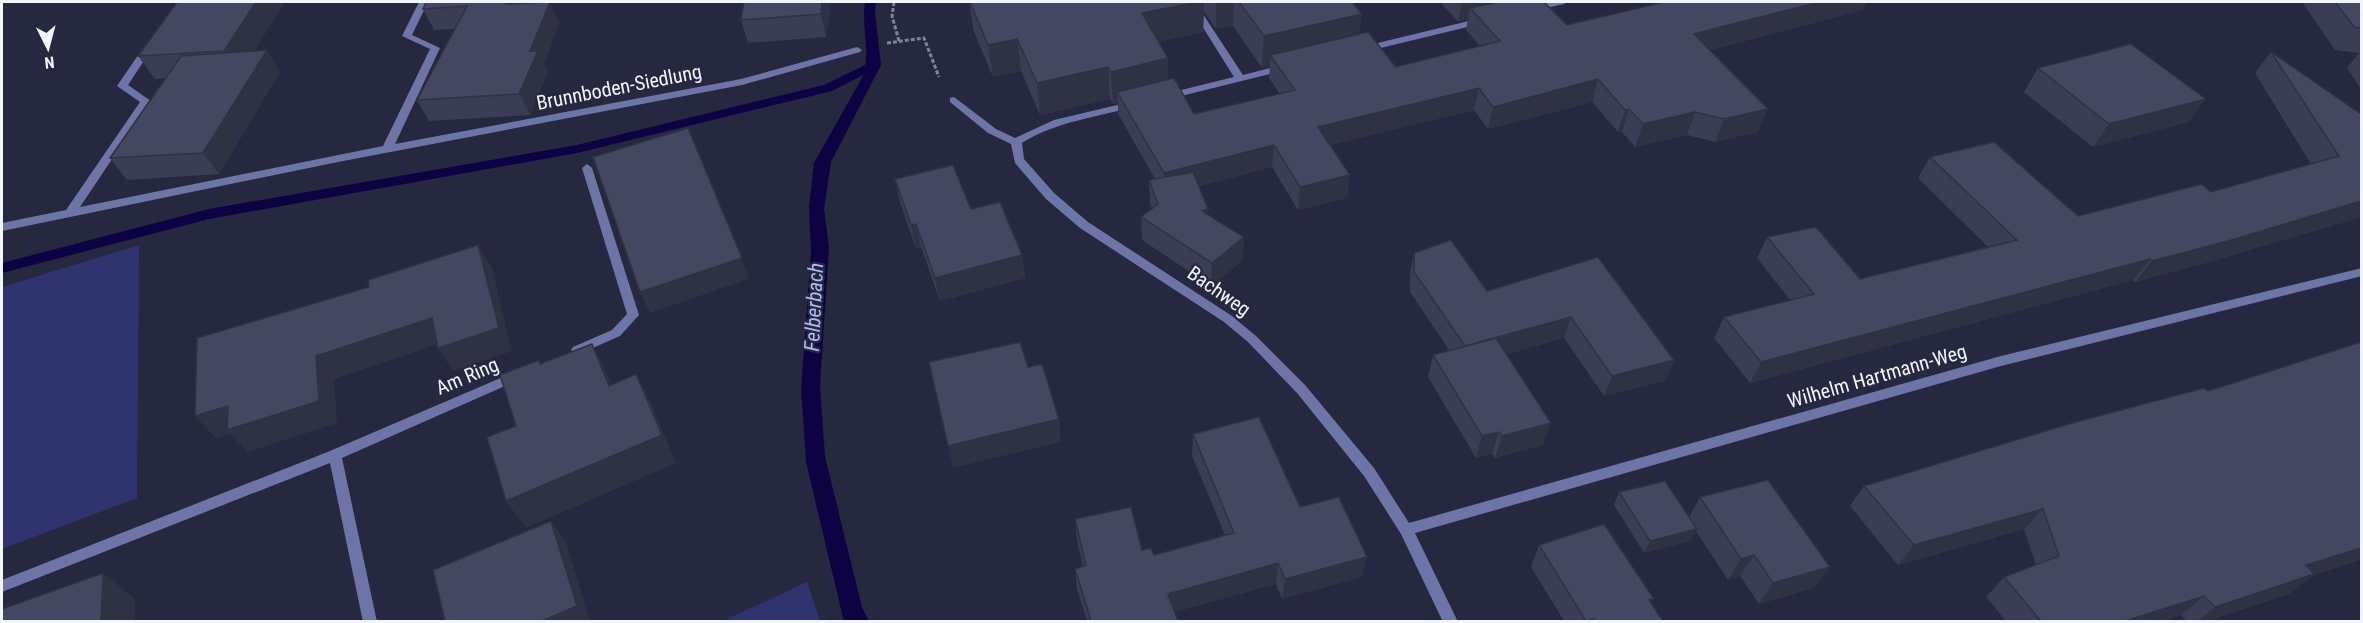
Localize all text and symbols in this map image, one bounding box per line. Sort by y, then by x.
north arrow [18,18,78,78]
text: N [44,52,55,72]
street label: Brunnboden-Siedlung [534,59,704,115]
street label: Bachweg [1183,261,1255,321]
water label: Felberbach [800,262,828,352]
street label: Wilhelm Hartmann-Weg [1785,339,1969,413]
street label: Am Ring [432,352,502,400]

